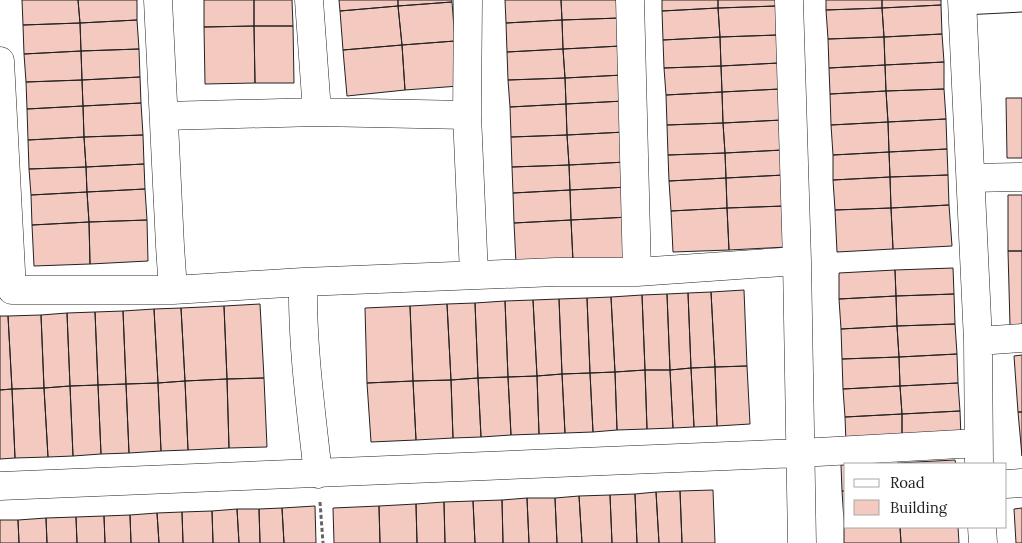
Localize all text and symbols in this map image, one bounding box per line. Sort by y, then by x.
legend [844,463,1007,528]
text: Road [890,473,925,492]
text: Building [890,498,948,517]

